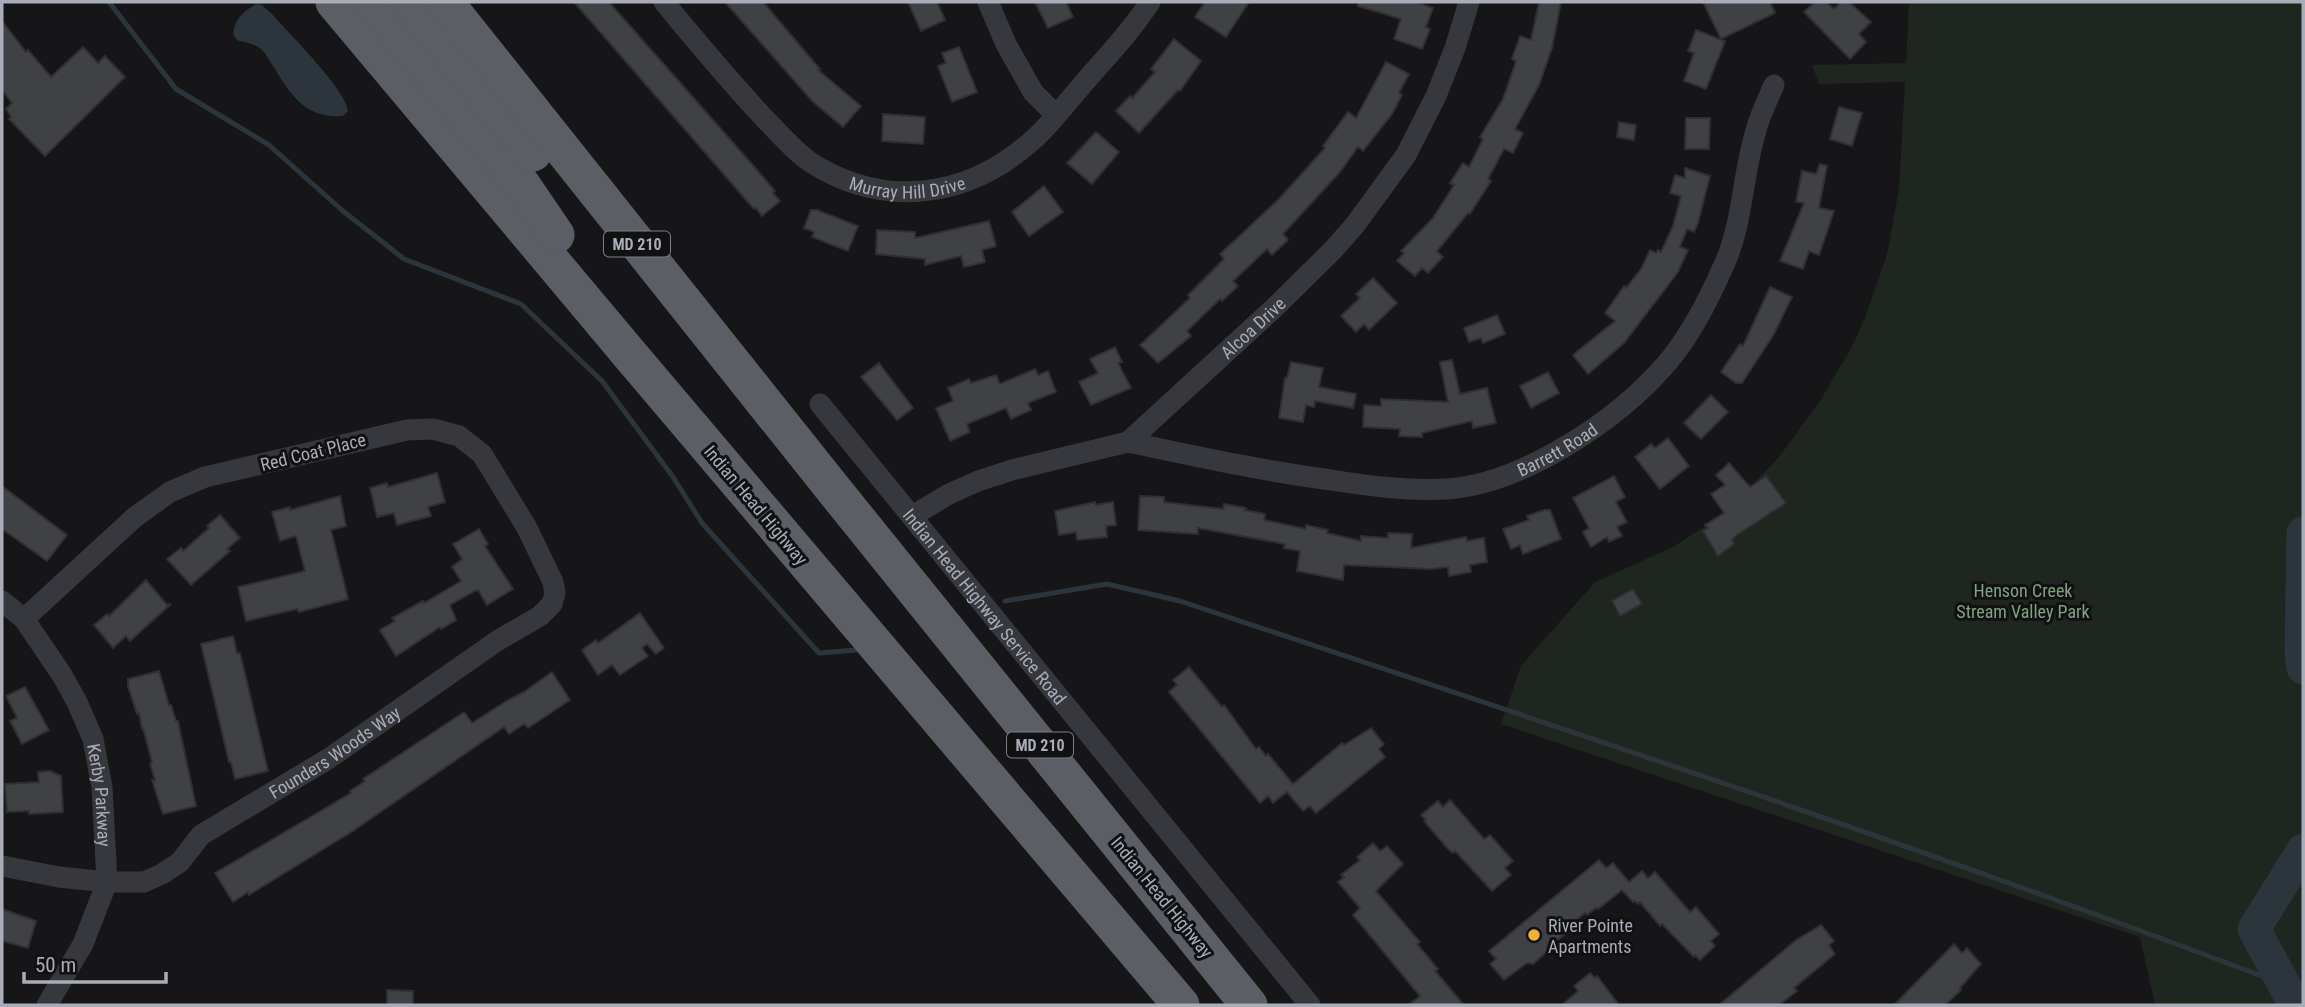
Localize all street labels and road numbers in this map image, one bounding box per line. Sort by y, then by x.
street label: Murray Hill Drive [847,172,968,202]
road number: MD 210 [604,232,670,256]
street label: Alcoa Drive [1216,293,1289,363]
street label: Barrett Road [1514,419,1601,480]
street label: Red Coat Place [258,429,368,475]
street label: Indian Head Highway [700,441,812,569]
street label: Indian Head Highway Service Road [899,504,1071,708]
street label: Founders Woods Way [265,701,404,802]
road number: MD 210 [1007,732,1073,758]
street label: Kerby Parkway [84,742,116,848]
street label: Indian Head Highway [1107,832,1218,962]

